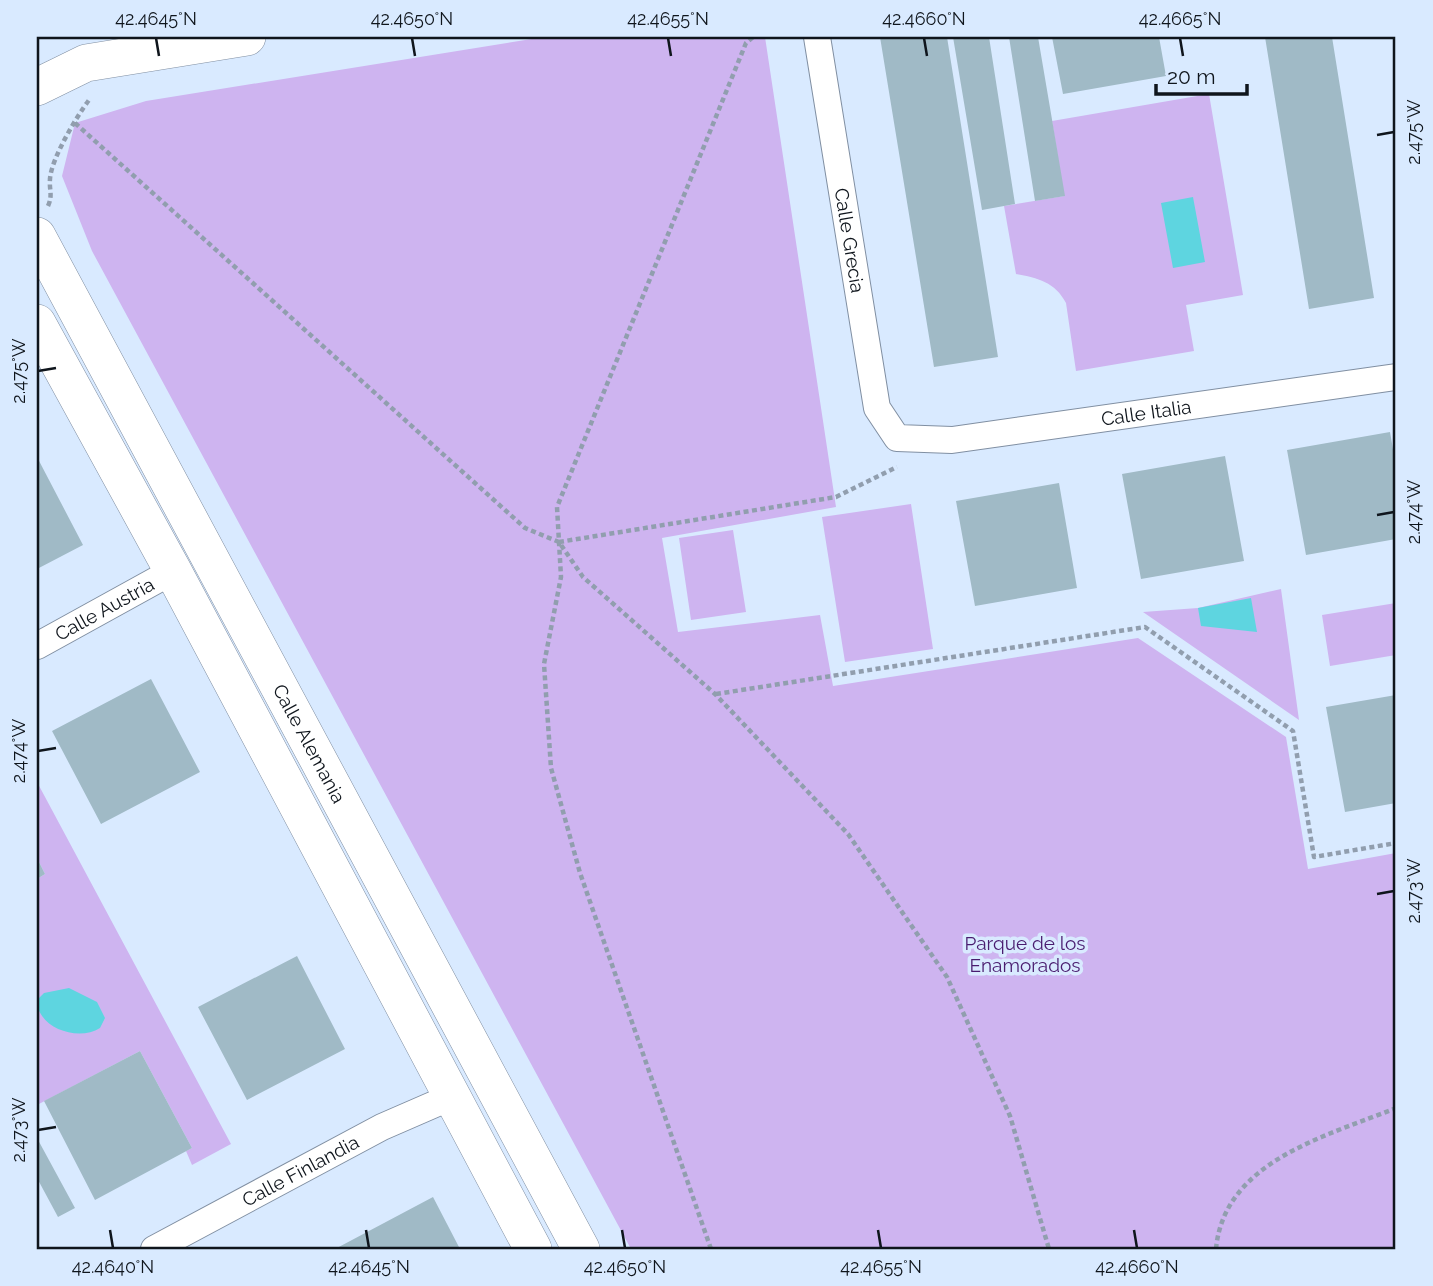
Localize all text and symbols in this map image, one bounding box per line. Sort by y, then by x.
text: 42.4645°N [115,8,197,29]
text: 42.4650°N [371,8,453,29]
text: 42.4655°N [627,8,709,29]
text: 42.4660°N [882,8,966,29]
text: 42.4665°N [1139,8,1221,29]
scale bar [1156,52,1248,96]
text: 20 m [1167,64,1215,89]
text: 2.475°W [1403,99,1424,165]
street label: Calle Grecia [831,186,869,294]
text: 2.475°W [8,338,29,404]
street label: Calle Italia [1100,395,1193,430]
text: 2.474°W [1403,480,1424,544]
street label: Calle Austria [51,573,158,645]
street label: Calle Alemania [269,680,350,807]
text: 2.474°W [8,719,29,783]
text: 2.473°W [1403,858,1424,923]
park label: Parque de los Enamorados [965,932,1085,976]
text: 2.473°W [8,1097,29,1162]
street label: Calle Finlandia [238,1131,362,1211]
text: 42.4640°N [72,1256,154,1277]
text: 42.4645°N [328,1256,410,1277]
text: 42.4650°N [584,1256,666,1277]
text: 42.4655°N [840,1256,922,1277]
text: 42.4660°N [1095,1256,1179,1277]

